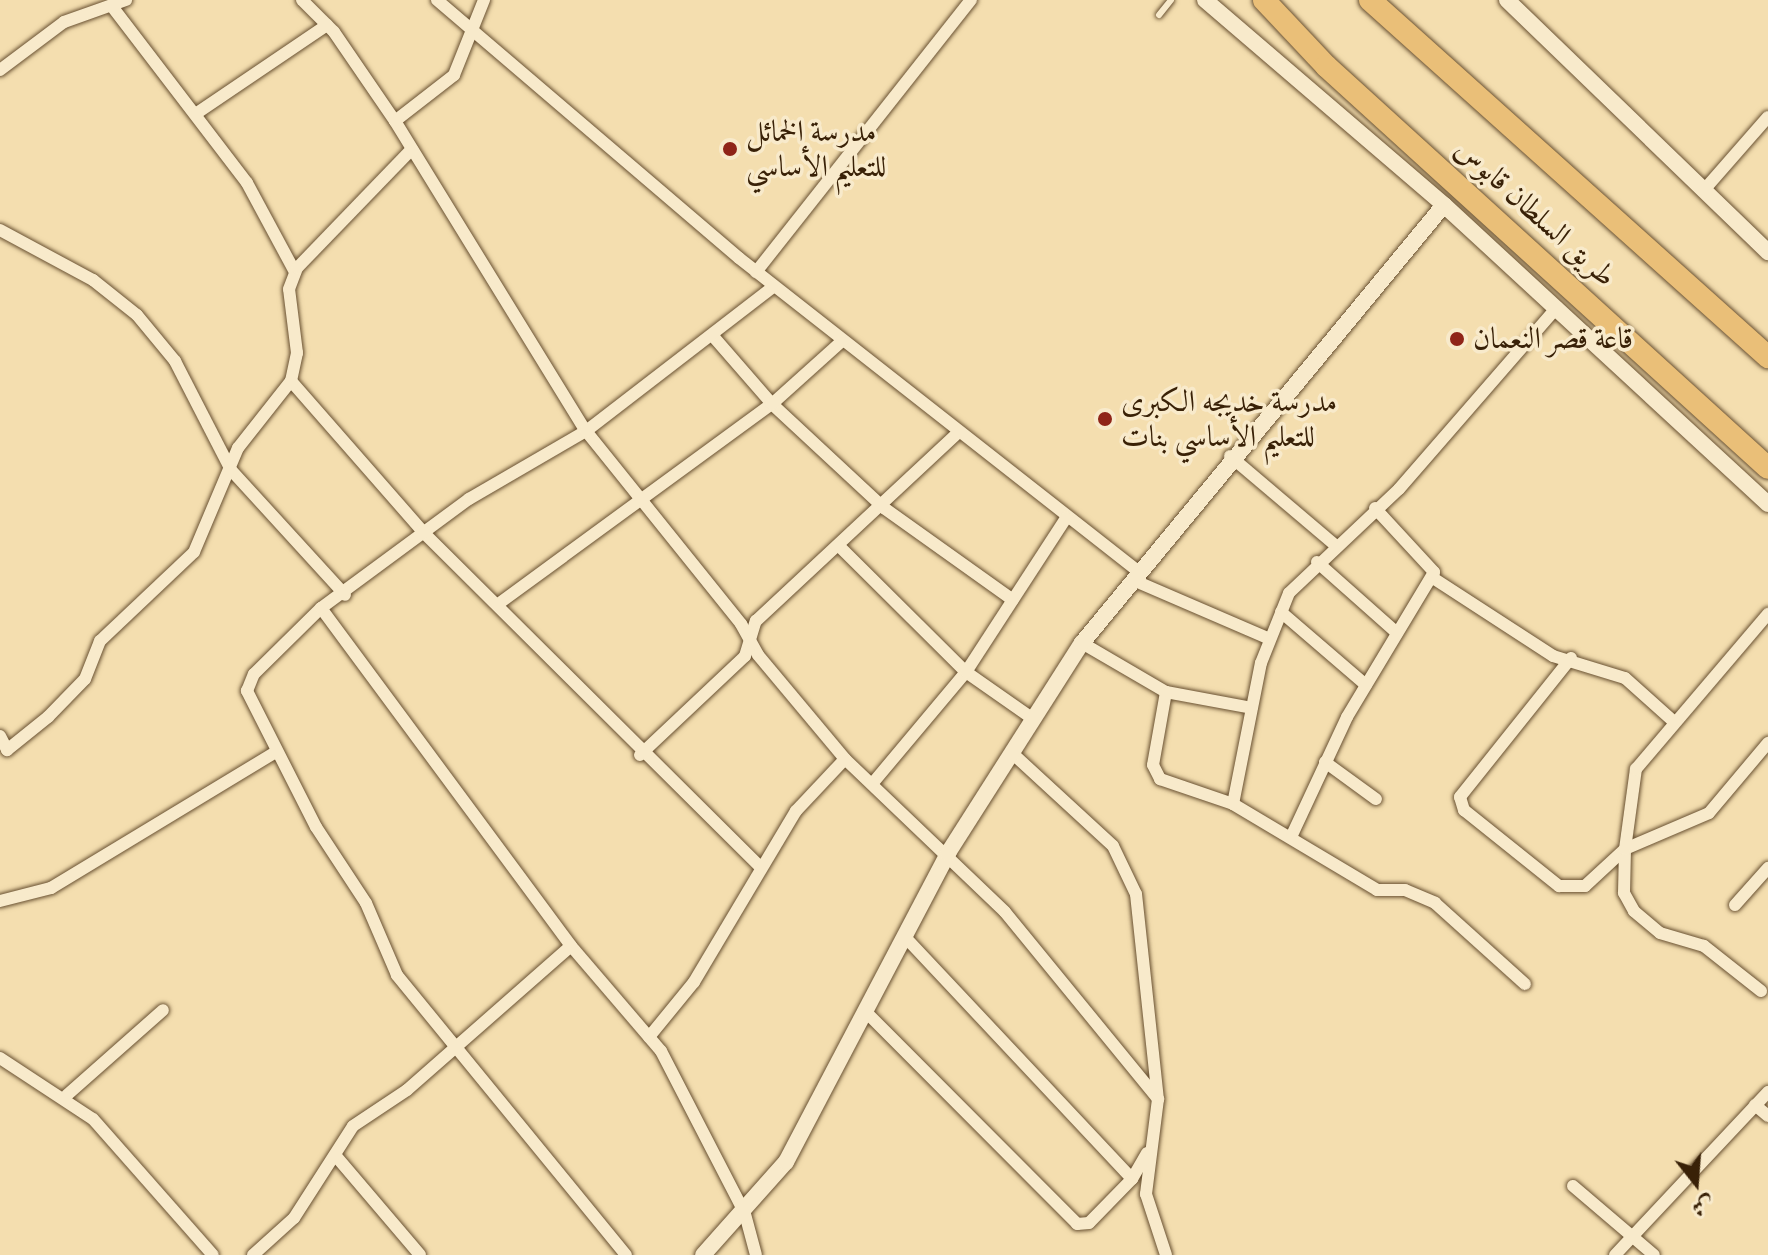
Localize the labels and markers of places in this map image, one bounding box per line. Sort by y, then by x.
place label: مدرسة الخمائل للتعليم الأساسي [746,114,887,184]
marker: مدرسة الخمائل للتعليم الأساسي [721,140,739,158]
place label: قاعة قصر النعمان [1473,321,1633,357]
marker: قاعة قصر النعمان [1448,330,1466,348]
place label: مدرسة خديجه الكبرى للتعليم الأساسي بنات [1121,384,1337,454]
marker: مدرسة خديجه الكبرى للتعليم الأساسي بنات [1096,410,1114,428]

